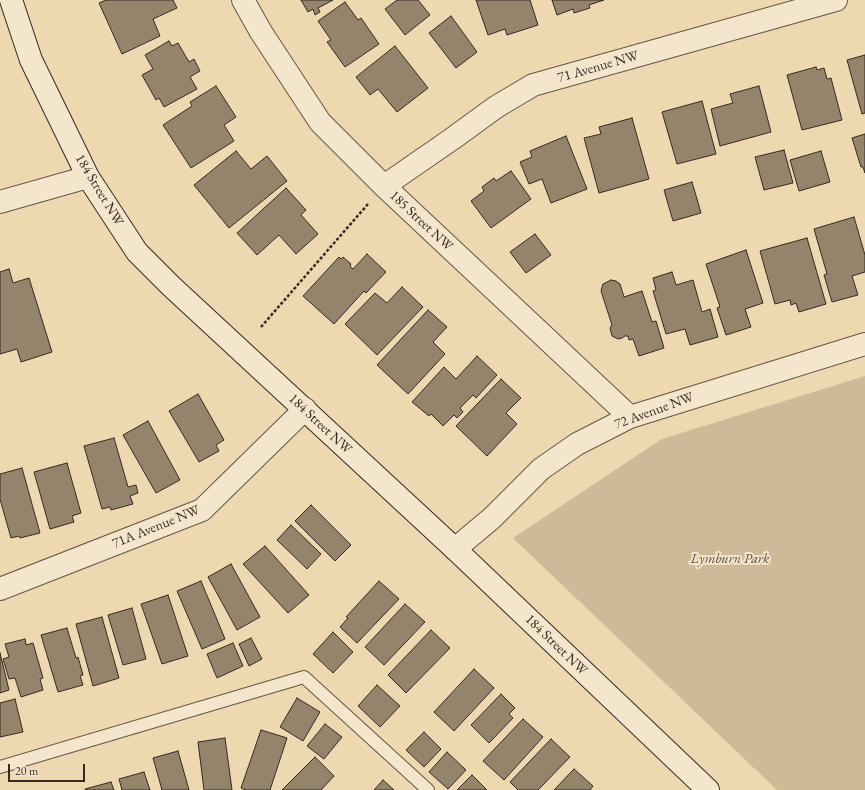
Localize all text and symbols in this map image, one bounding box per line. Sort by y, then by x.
street label: 71 Avenue NW [556,47,640,87]
street label: 184 Street NW [71,151,127,229]
street label: 185 Street NW [386,187,456,255]
street label: 72 Avenue NW [612,389,696,433]
street label: 184 Street NW [285,390,355,458]
street label: 71A Avenue NW [110,502,202,552]
park label: Lymburn Park [691,551,769,567]
street label: 184 Street NW [521,611,591,679]
scale bar [10,756,87,782]
text: 20 m [15,763,38,779]

